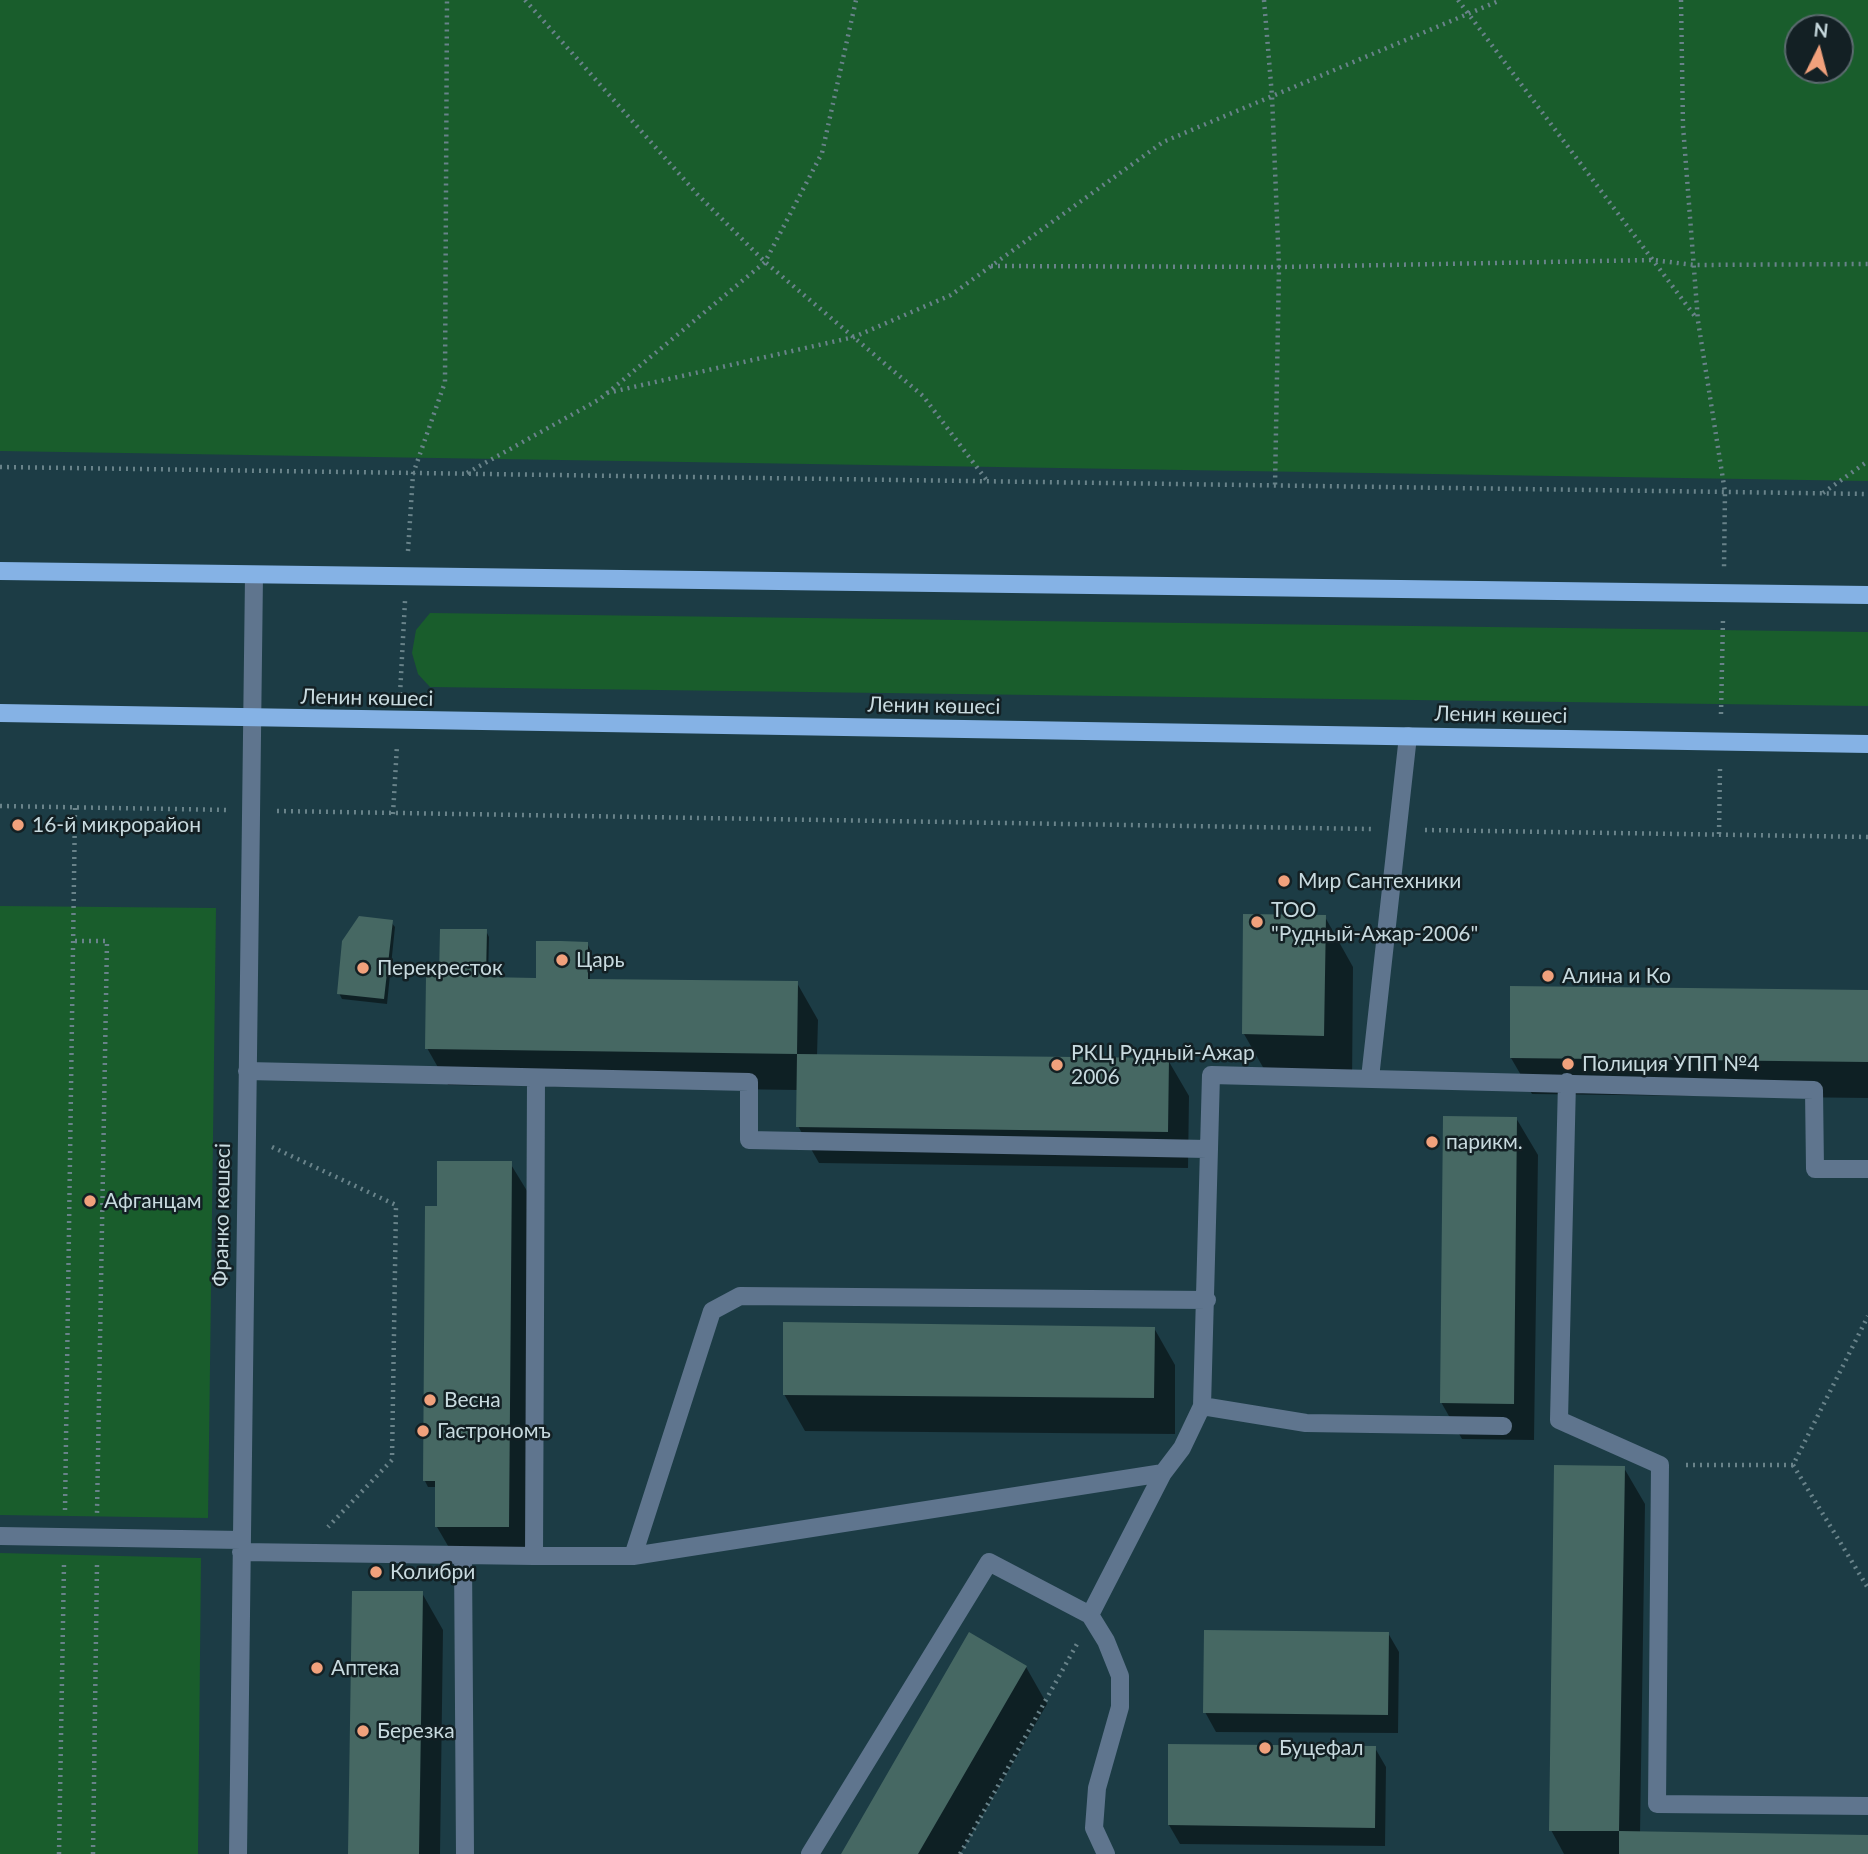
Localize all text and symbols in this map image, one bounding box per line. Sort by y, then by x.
north arrow [1784,14,1854,84]
text: N [1813,17,1830,42]
street label: Ленин көшесі [300,684,434,712]
street label: Ленин көшесі [867,692,1001,720]
street label: Ленин көшесі [1434,701,1568,729]
place label: 16-й микрорайон [32,812,201,838]
marker: 16-й микрорайон [10,817,26,833]
place label: Мир Сантехники [1298,868,1461,894]
marker: Мир Сантехники [1276,873,1292,889]
place label: ТОО "Рудный-Ажар-2006" [1271,897,1478,947]
marker: ТОО "Рудный-Ажар-2006" [1249,914,1265,930]
place label: Царь [576,947,625,973]
marker: Царь [554,952,570,968]
place label: Перекресток [377,955,503,981]
marker: Перекресток [355,960,371,976]
place label: Алина и Ко [1562,963,1671,989]
marker: Алина и Ко [1540,968,1556,984]
place label: РКЦ Рудный-Ажар 2006 [1071,1040,1255,1090]
place label: Полиция УПП №4 [1582,1051,1759,1077]
marker: Полиция УПП №4 [1560,1056,1576,1072]
marker: РКЦ Рудный-Ажар 2006 [1049,1057,1065,1073]
place label: парикм. [1446,1129,1523,1155]
marker: парикм. [1424,1134,1440,1150]
street label: Франко көшесі [208,1143,236,1287]
place label: Афганцам [104,1188,201,1214]
marker: Афганцам [82,1193,98,1209]
place label: Весна [444,1387,501,1413]
marker: Весна [422,1392,438,1408]
place label: Гастрономъ [437,1418,551,1444]
marker: Гастрономъ [415,1423,431,1439]
place label: Колибри [390,1559,475,1585]
marker: Колибри [368,1564,384,1580]
place label: Аптека [331,1655,400,1681]
marker: Аптека [309,1660,325,1676]
place label: Березка [377,1718,455,1744]
marker: Березка [355,1723,371,1739]
place label: Буцефал [1279,1735,1363,1761]
marker: Буцефал [1257,1740,1273,1756]

